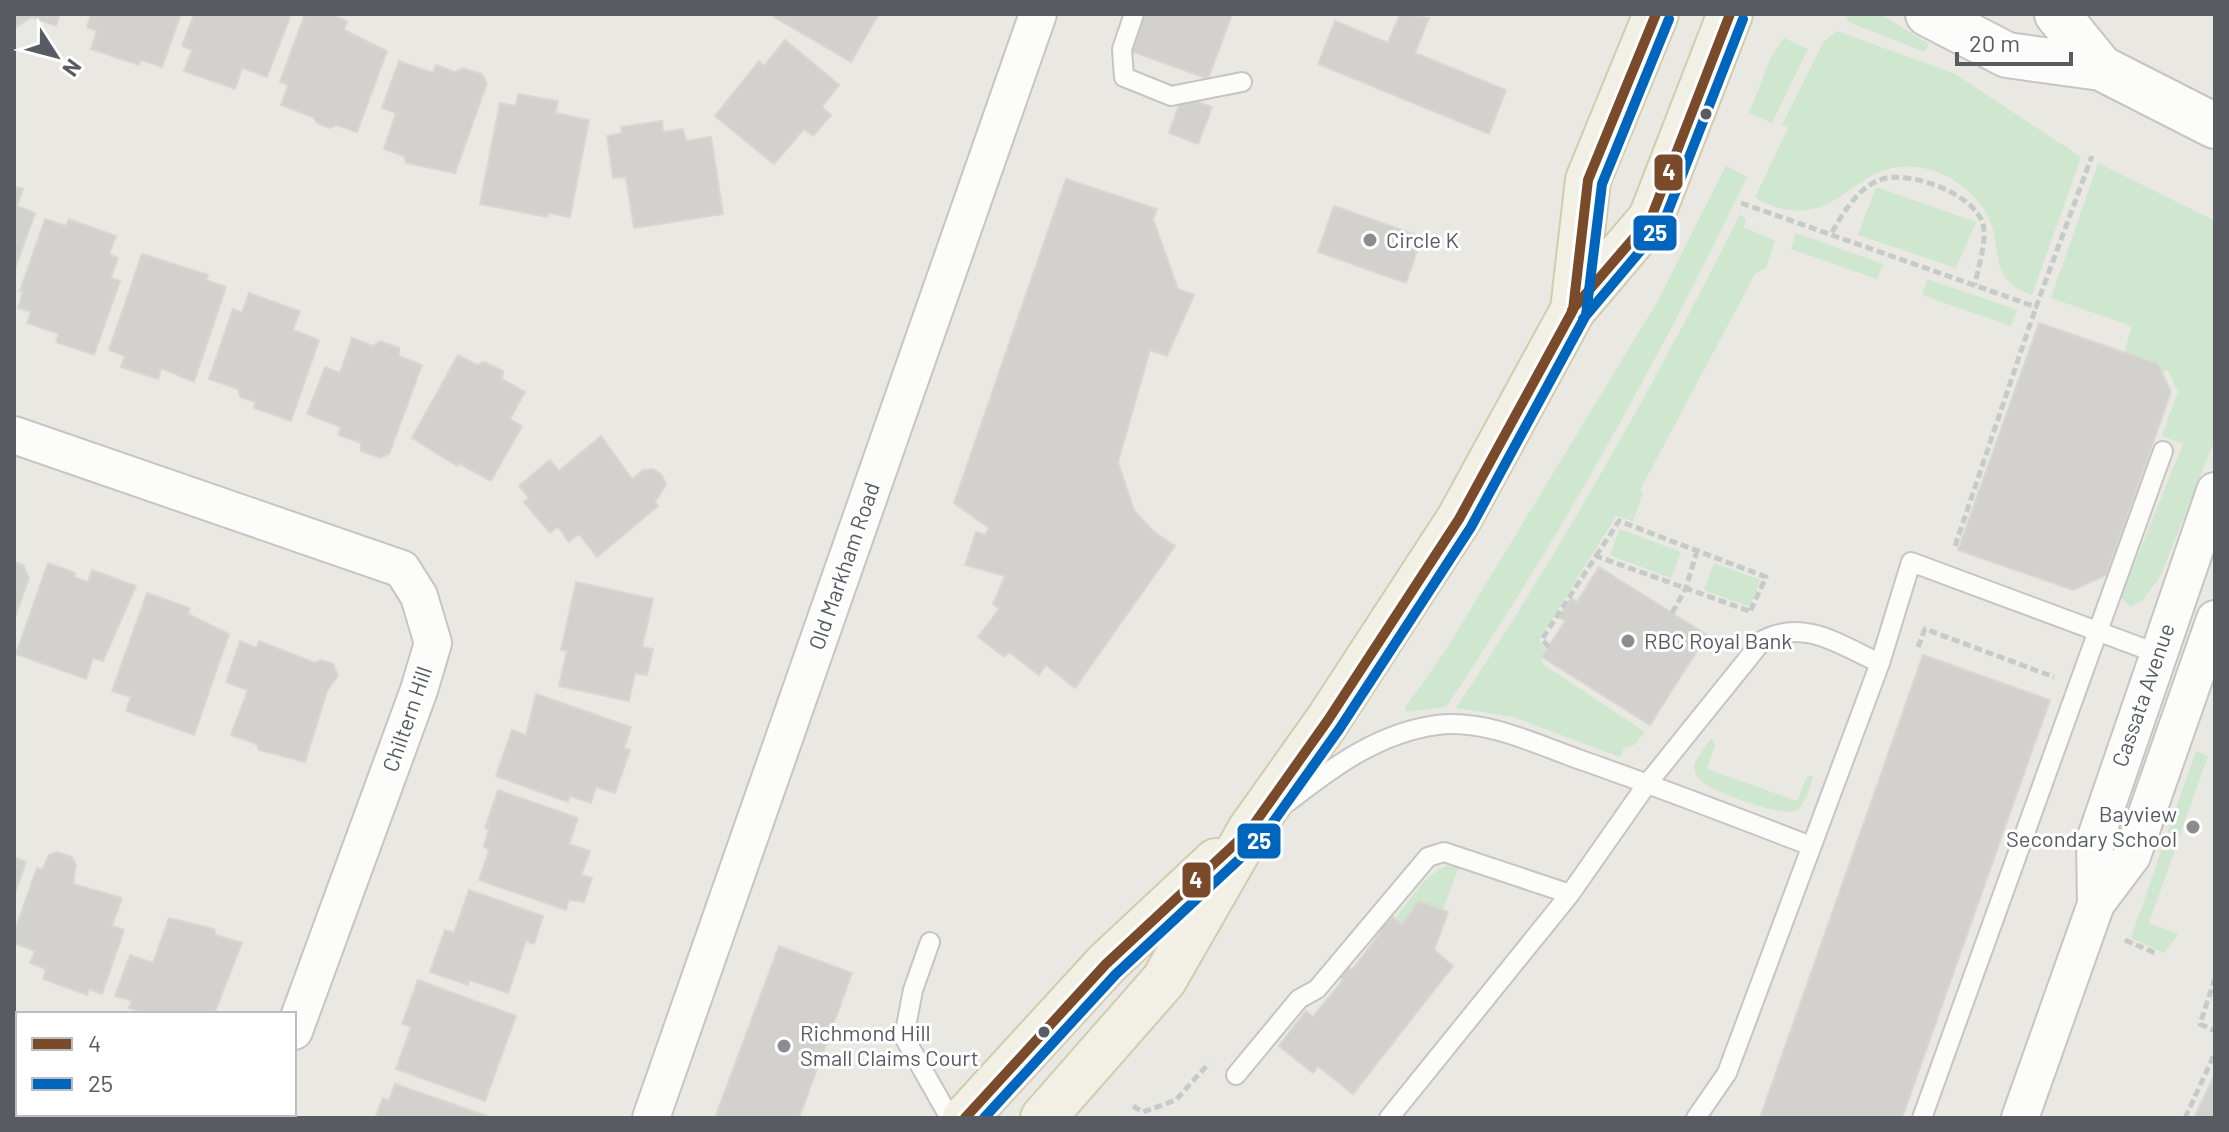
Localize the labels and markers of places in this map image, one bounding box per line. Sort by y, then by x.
unlabelled marker [1698,106,1714,122]
place label: Circle K [1386,226,1459,252]
marker: Circle K [1361,231,1379,249]
place label: RBC Royal Bank [1644,627,1792,653]
marker: RBC Royal Bank [1619,632,1637,650]
place label: Bayview Secondary School [2006,800,2177,851]
marker: Bayview Secondary School [2184,818,2202,836]
place label: Richmond Hill Small Claims Court [800,1019,979,1070]
unlabelled marker [1036,1024,1052,1040]
marker: Richmond Hill Small Claims Court [775,1037,793,1055]

